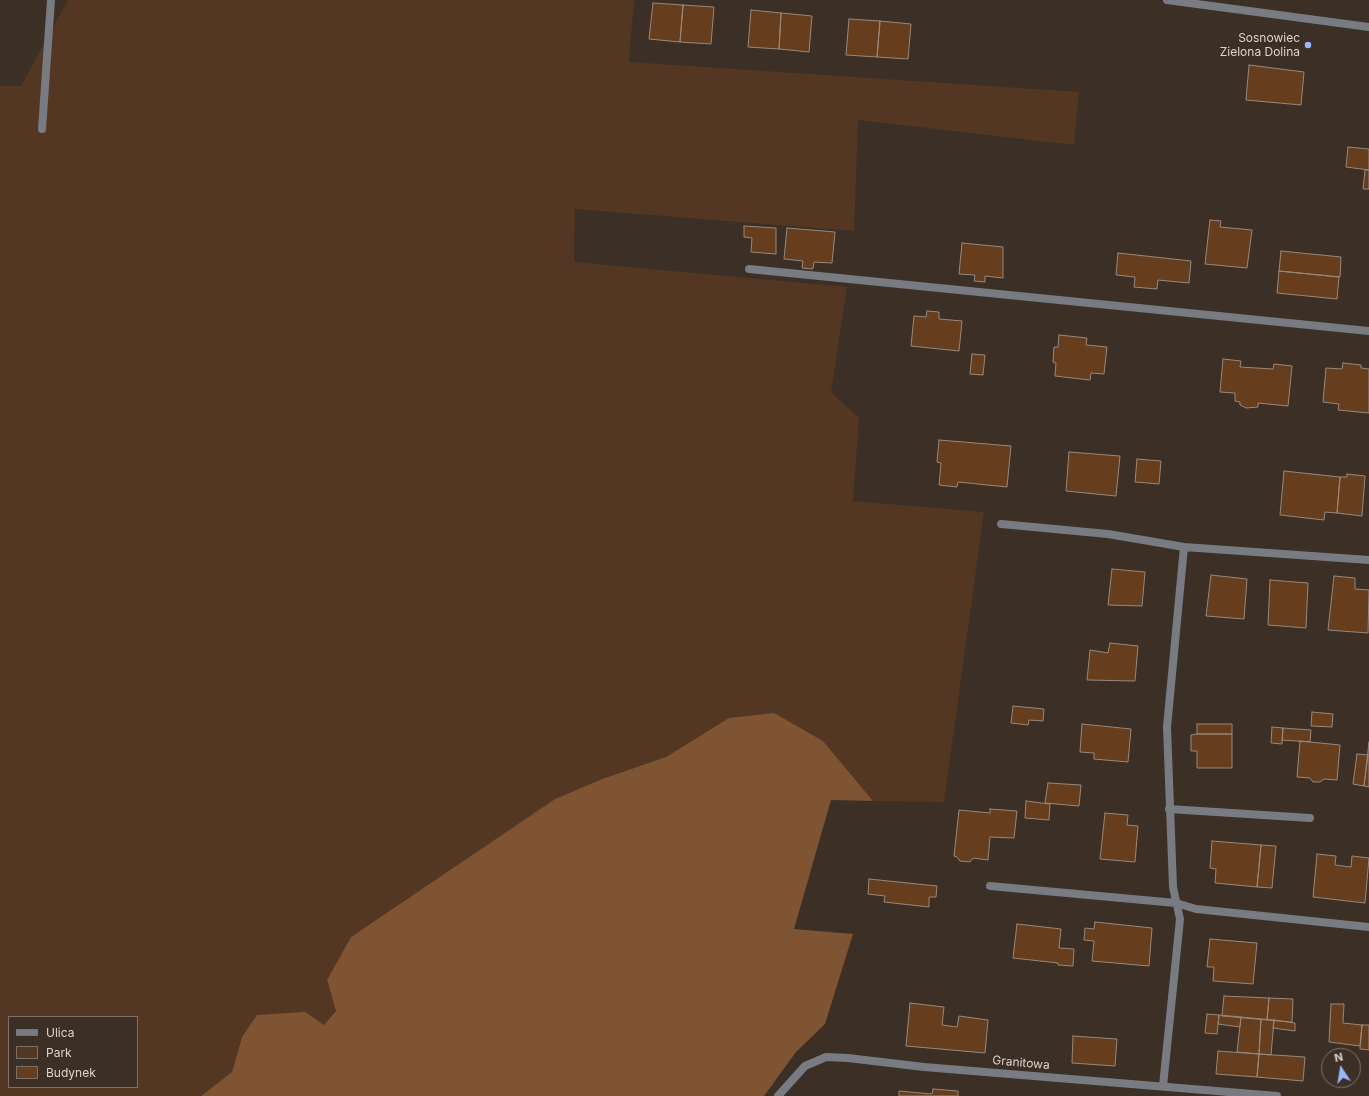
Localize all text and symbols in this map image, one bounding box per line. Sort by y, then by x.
place label: Sosnowiec Zielona Dolina [1220,31,1300,59]
marker: Sosnowiec Zielona Dolina [1303,40,1313,50]
legend [8,1016,138,1088]
text: Ulica [46,1025,74,1040]
text: Park [46,1045,72,1060]
north arrow [1321,1048,1361,1088]
text: N [1333,1050,1344,1065]
street label: Granitowa [992,1053,1050,1073]
text: Budynek [46,1065,96,1080]

